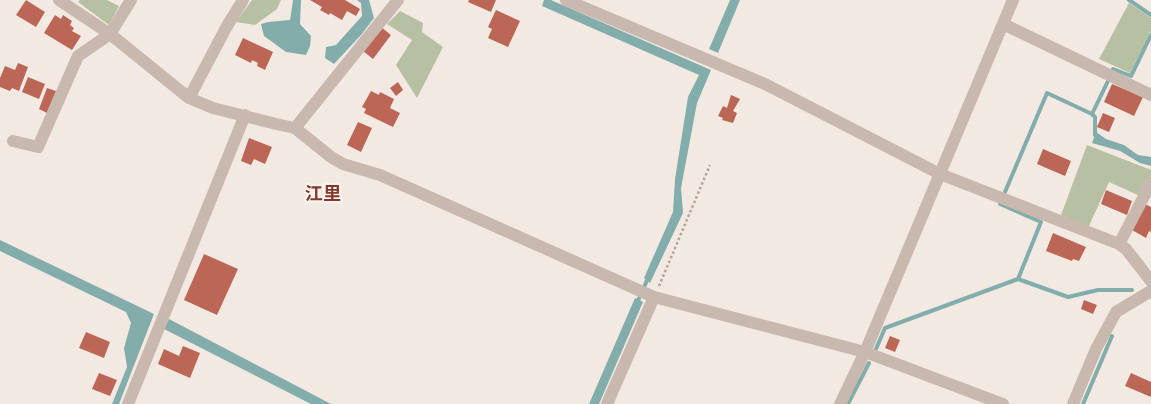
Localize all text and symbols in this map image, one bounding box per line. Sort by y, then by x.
district label: 江里 [305,184,341,206]

